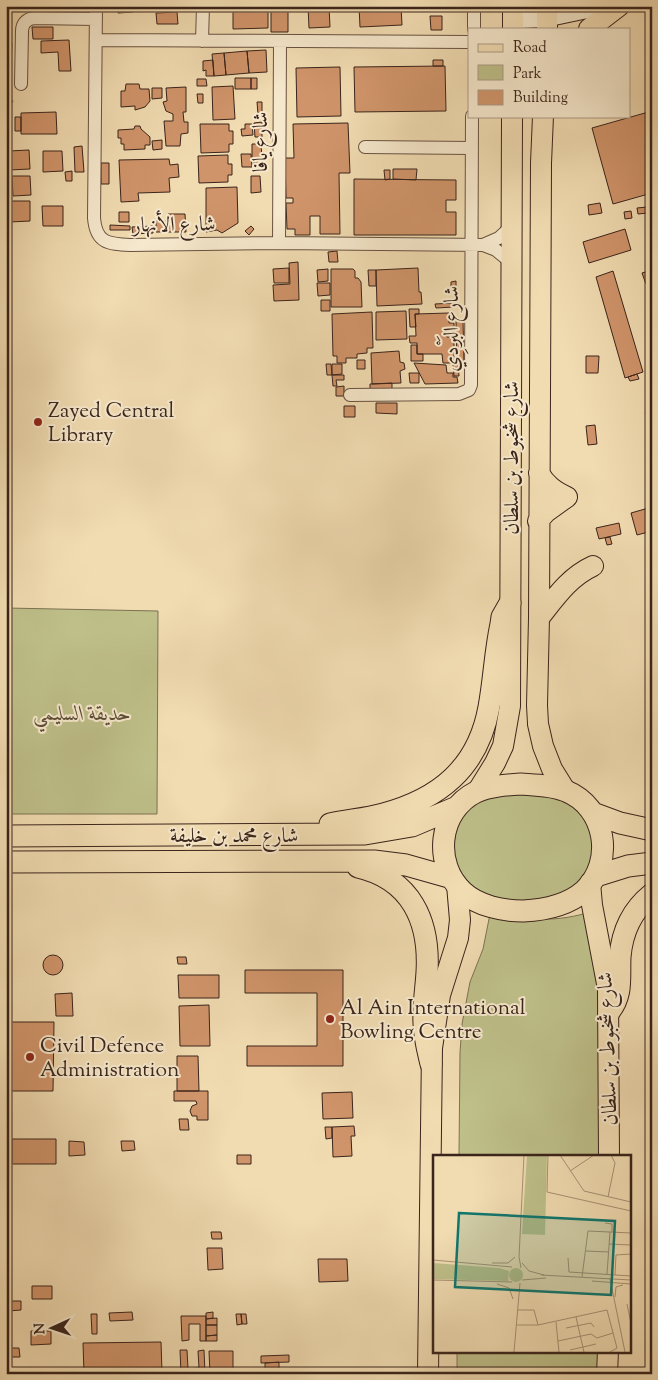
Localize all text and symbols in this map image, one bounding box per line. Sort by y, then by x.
legend [468,28,630,118]
text: Road [513,38,547,59]
text: Park [513,64,542,85]
text: Building [513,88,568,109]
street label: شارع يافا [247,112,278,172]
street label: شارع الأنهار [130,208,216,243]
street label: شارع البَرْدِي [435,286,469,372]
street label: شارع شخبوط بن سلطان [498,381,529,535]
place label: Zayed Central Library [48,397,174,451]
marker: Zayed Central Library [32,416,44,428]
park label: حديقة السليمي [33,700,131,733]
street label: شارع محمد بن خليفة [170,822,298,853]
street label: شارع شخبوط بن سلطان [591,972,628,1126]
place label: Al Ain International Bowling Centre [340,994,526,1048]
marker: Al Ain International Bowling Centre [324,1013,336,1025]
place label: Civil Defence Administration [40,1032,179,1086]
marker: Civil Defence Administration [24,1051,36,1063]
inset map [433,1155,630,1352]
north arrow [28,1302,78,1352]
text: N [31,1322,51,1335]

